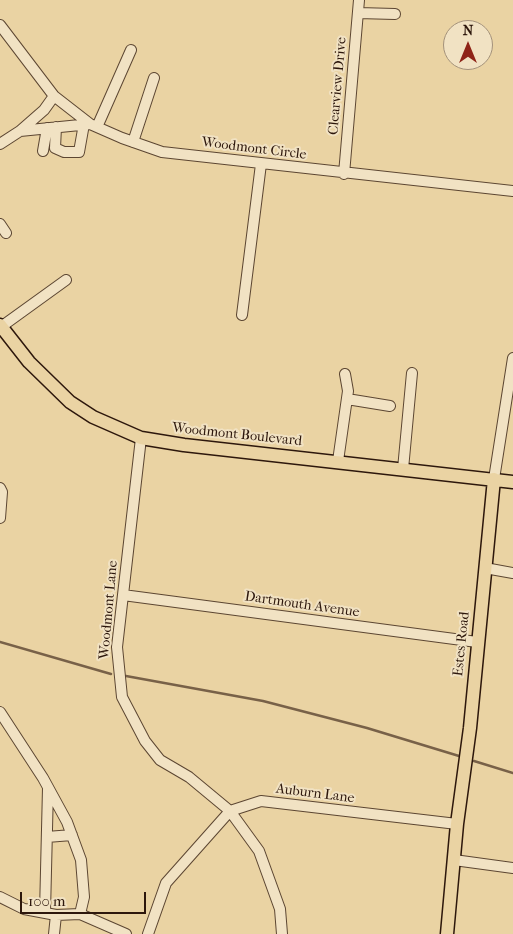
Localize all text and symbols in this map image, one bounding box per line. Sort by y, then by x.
north arrow [443,20,493,70]
text: N [463,22,473,39]
street label: Clearview Drive [325,36,351,136]
street label: Woodmont Circle [201,134,307,164]
street label: Woodmont Boulevard [171,420,303,450]
street label: Woodmont Lane [96,560,122,660]
street label: Dartmouth Avenue [244,589,360,621]
street label: Estes Road [450,611,474,677]
street label: Auburn Lane [275,781,355,807]
scale bar [22,882,149,914]
text: 100 m [28,892,66,910]

